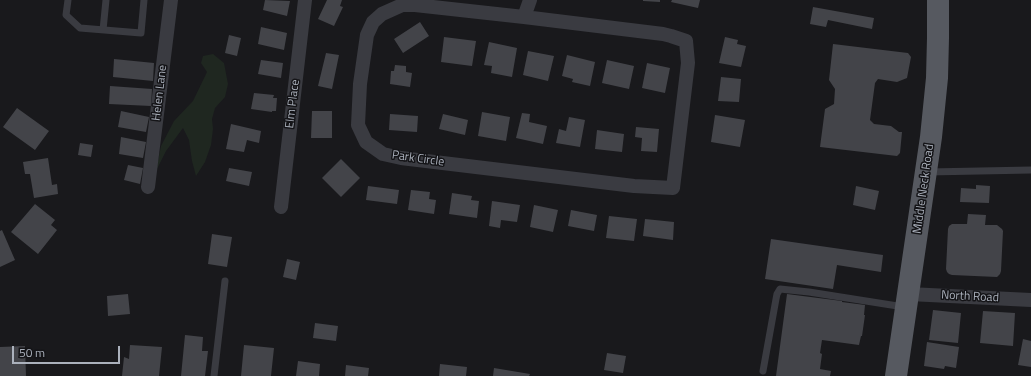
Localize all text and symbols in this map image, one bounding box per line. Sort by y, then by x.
street label: Helen Lane [149,64,171,122]
street label: Elm Place [283,79,303,129]
street label: Middle Neck Road [911,143,937,235]
street label: Park Circle [391,148,445,170]
street label: North Road [941,288,999,306]
scale bar [14,338,122,364]
text: 50 m [19,343,45,362]

